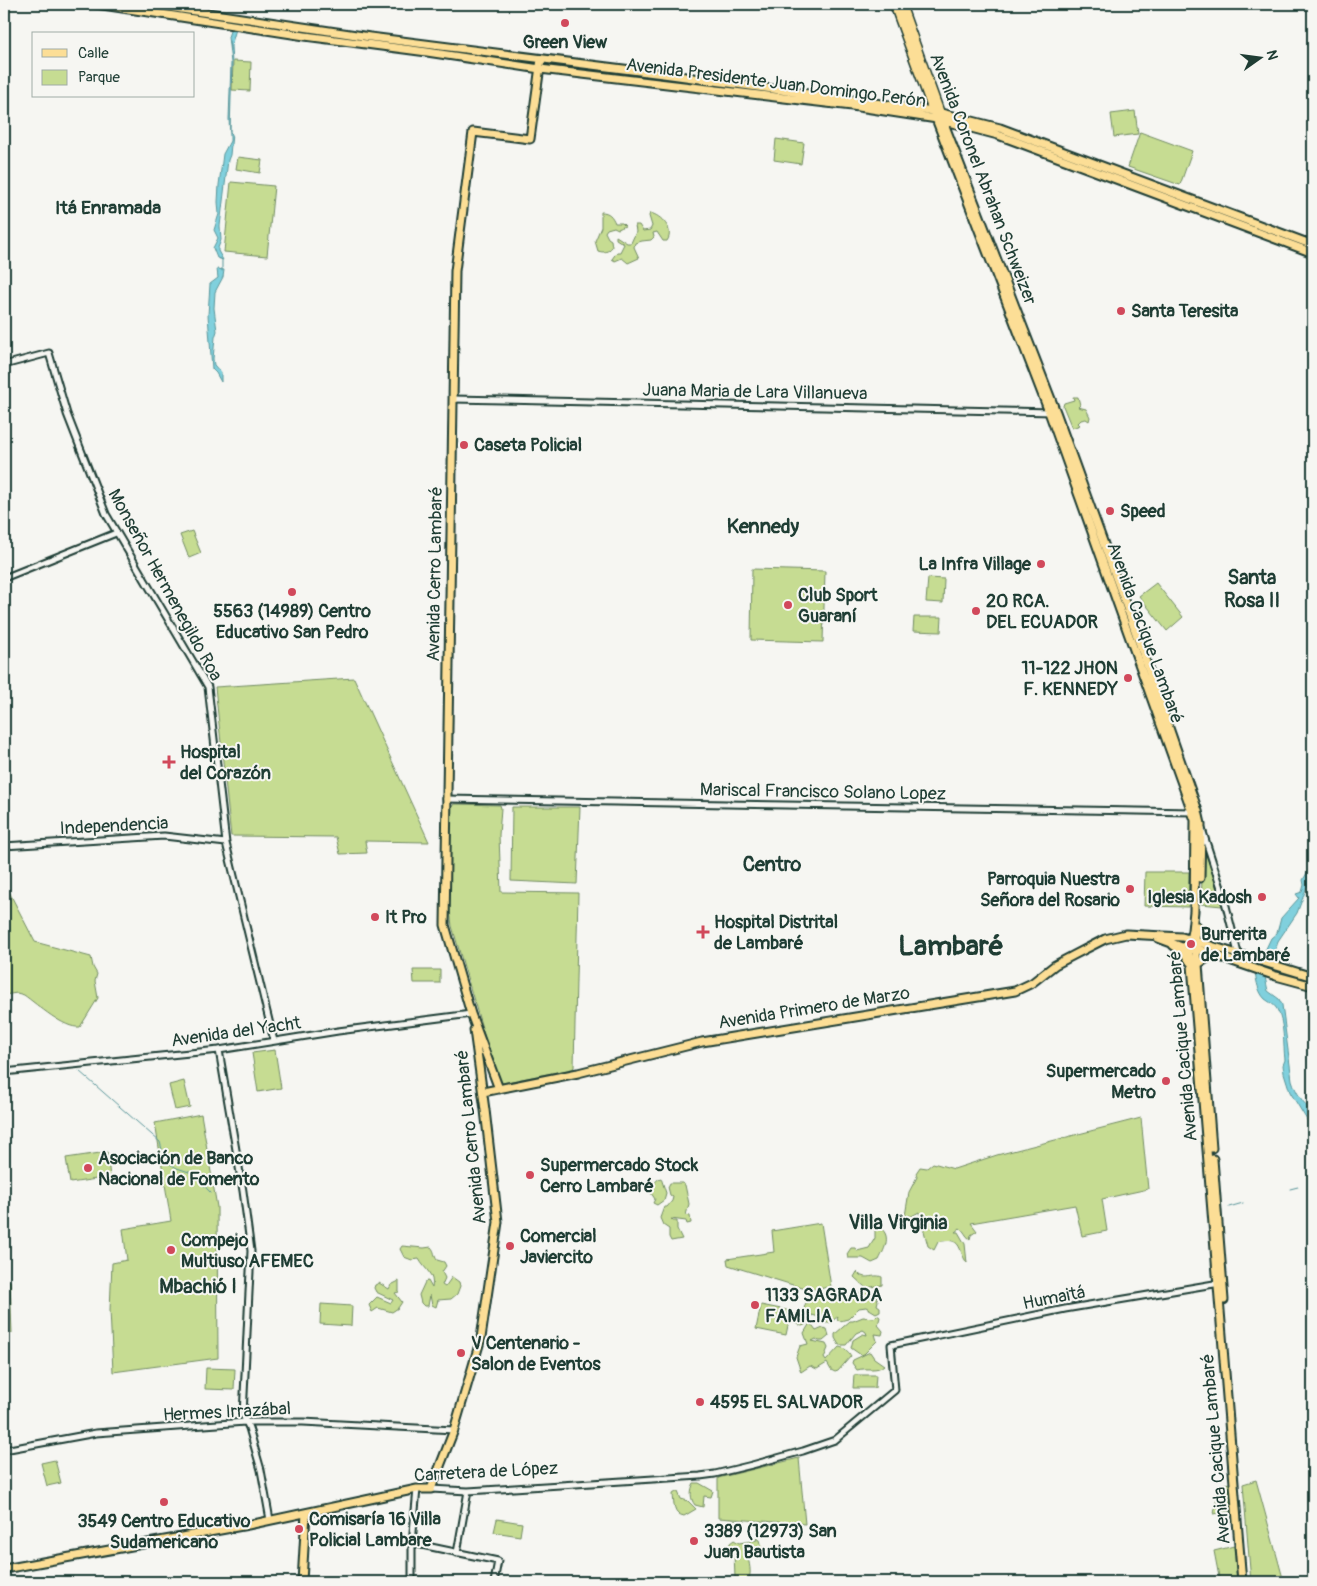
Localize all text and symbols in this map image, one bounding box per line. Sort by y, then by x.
marker: Green View [559,17,571,29]
place label: Green View [523,31,608,54]
legend [32,32,195,98]
north arrow [1234,32,1284,82]
text: Calle [78,44,109,63]
text: N [1263,48,1282,62]
street label: Avenida Coronel Abrahan Schweizer [924,50,1042,309]
street label: Avenida Presidente Juan Domingo Perón [625,53,927,113]
text: Parque [78,68,121,87]
district label: Itá Enramada [55,196,161,220]
place label: Santa Teresita [1131,300,1239,323]
marker: Santa Teresita [1115,305,1127,317]
street label: Juana Maria de Lara Villanueva [642,379,868,405]
place label: Caseta Policial [474,434,582,457]
marker: Caseta Policial [458,439,470,451]
street label: Monseñor Hermenegildo Roa [103,485,227,685]
street label: Avenida Cerro Lambaré [422,486,448,662]
place label: Speed [1120,500,1166,523]
marker: Speed [1104,505,1116,517]
district label: Kennedy [727,514,800,539]
street label: Avenida Cacique Lambaré [1101,539,1189,727]
place label: La Infra Village [918,553,1032,576]
marker: La Infra Village [1035,558,1047,570]
district label: Santa Rosa II [1224,565,1280,613]
place label: Club Sport Guaraní [798,584,878,628]
marker: 5563 (14989) Centro Educativo San Pedro [286,586,298,598]
place label: 20 RCA. DEL ECUADOR [986,590,1098,634]
marker: Club Sport Guaraní [782,599,794,611]
place label: 5563 (14989) Centro Educativo San Pedro [213,600,371,644]
marker: 20 RCA. DEL ECUADOR [970,605,982,617]
place label: 11-122 JHON F. KENNEDY [1022,657,1119,701]
marker: 11-122 JHON F. KENNEDY [1122,672,1134,684]
place label: Hospital del Corazón [180,741,271,785]
marker: Hospital del Corazón [162,755,176,769]
street label: Mariscal Francisco Solano Lopez [700,778,946,806]
street label: Independencia [59,812,169,840]
district label: Centro [743,852,801,877]
place label: Parroquia Nuestra Señora del Rosario [980,868,1121,912]
marker: Parroquia Nuestra Señora del Rosario [1124,883,1136,895]
place label: Iglesia Kadosh [1147,886,1253,909]
marker: Iglesia Kadosh [1256,891,1268,903]
place label: It Pro [385,906,427,929]
marker: It Pro [369,911,381,923]
place label: Hospital Distrital de Lambaré [714,911,838,955]
place label: Burrerita de Lambaré [1201,923,1291,967]
marker: Hospital Distrital de Lambaré [696,925,710,939]
district label: Lambaré [898,929,1004,964]
marker: Burrerita de Lambaré [1185,938,1197,950]
street label: Avenida Cacique Lambaré [1163,950,1203,1142]
street label: Avenida Primero de Marzo [717,981,912,1034]
street label: Avenida del Yacht [170,1011,303,1052]
street label: Avenida Cerro Lambaré [450,1049,492,1225]
place label: Supermercado Metro [1046,1060,1156,1104]
marker: Supermercado Metro [1160,1075,1172,1087]
place label: Asociación de Banco Nacional de Fomento [98,1147,260,1191]
place label: Supermercado Stock Cerro Lambaré [540,1154,699,1198]
marker: Asociación de Banco Nacional de Fomento [82,1162,94,1174]
marker: Supermercado Stock Cerro Lambaré [524,1169,536,1181]
district label: Villa Virginia [849,1210,947,1235]
place label: Comercial Javiercito [520,1225,597,1269]
place label: Compejo Multiuso AFEMEC [181,1229,314,1273]
marker: Comercial Javiercito [504,1240,516,1252]
marker: Compejo Multiuso AFEMEC [165,1244,177,1256]
district label: Mbachió I [159,1274,237,1299]
street label: Humaitá [1021,1281,1087,1315]
place label: 1133 SAGRADA FAMILIA [765,1284,883,1328]
marker: 1133 SAGRADA FAMILIA [749,1299,761,1311]
place label: V Centenario - Salon de Eventos [471,1332,601,1376]
marker: V Centenario - Salon de Eventos [455,1347,467,1359]
street label: Avenida Cacique Lambaré [1196,1353,1236,1545]
place label: 4595 EL SALVADOR [710,1391,864,1414]
marker: 4595 EL SALVADOR [694,1396,706,1408]
street label: Hermes Irrazábal [162,1397,292,1427]
street label: Carretera de López [413,1457,559,1487]
marker: 3549 Centro Educativo Sudamericano [158,1496,170,1508]
place label: Comisaría 16 Villa Policial Lambare [309,1508,442,1552]
place label: 3549 Centro Educativo Sudamericano [78,1510,251,1554]
place label: 3389 (12973) San Juan Bautista [704,1520,837,1564]
marker: Comisaría 16 Villa Policial Lambare [293,1523,305,1535]
marker: 3389 (12973) San Juan Bautista [688,1535,700,1547]

